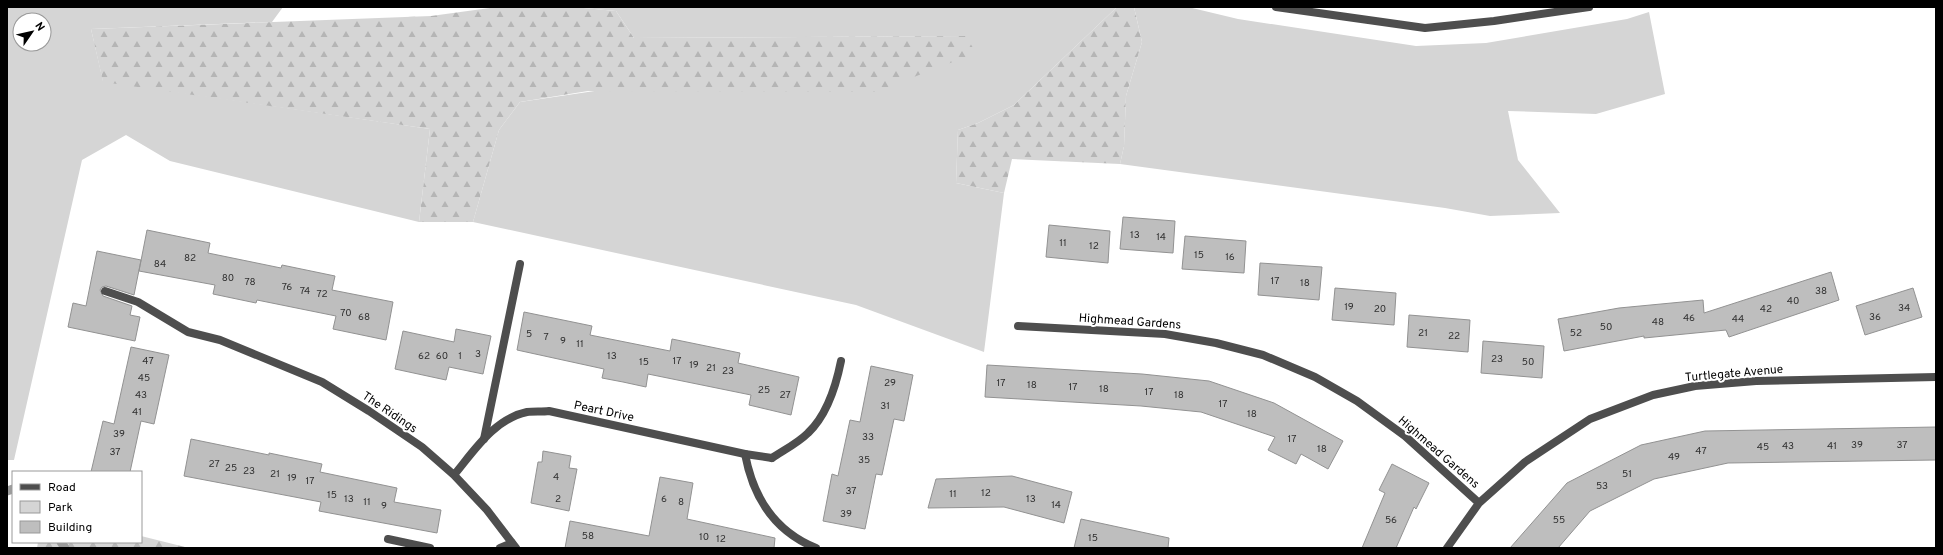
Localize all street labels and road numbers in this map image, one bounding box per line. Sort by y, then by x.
street label: Highmead Gardens [1078,310,1182,334]
street label: Turtlegate Avenue [1684,362,1784,386]
street label: The Ridings [359,388,420,437]
street label: Peart Drive [572,398,635,426]
street label: Highmead Gardens [1394,413,1482,492]

